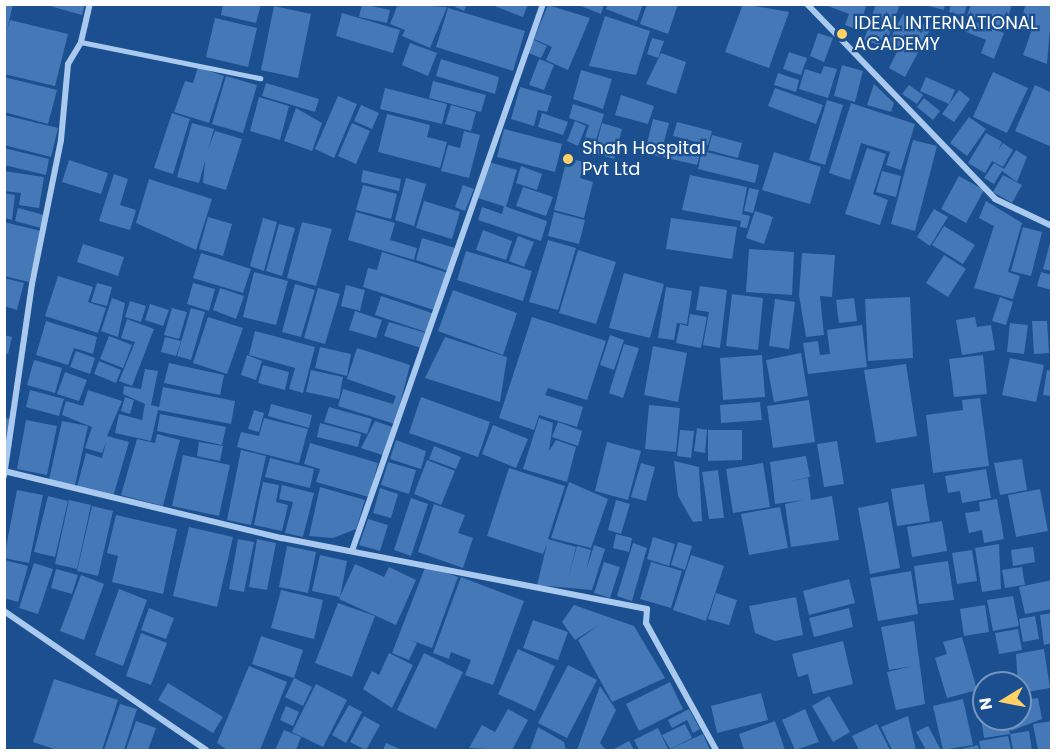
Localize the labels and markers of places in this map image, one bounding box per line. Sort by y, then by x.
place label: IDEAL INTERNATIONAL ACADEMY [854,13,1038,56]
marker: IDEAL INTERNATIONAL ACADEMY [835,27,849,41]
place label: Shah Hospital Pvt Ltd [582,138,706,180]
marker: Shah Hospital Pvt Ltd [559,150,577,168]

